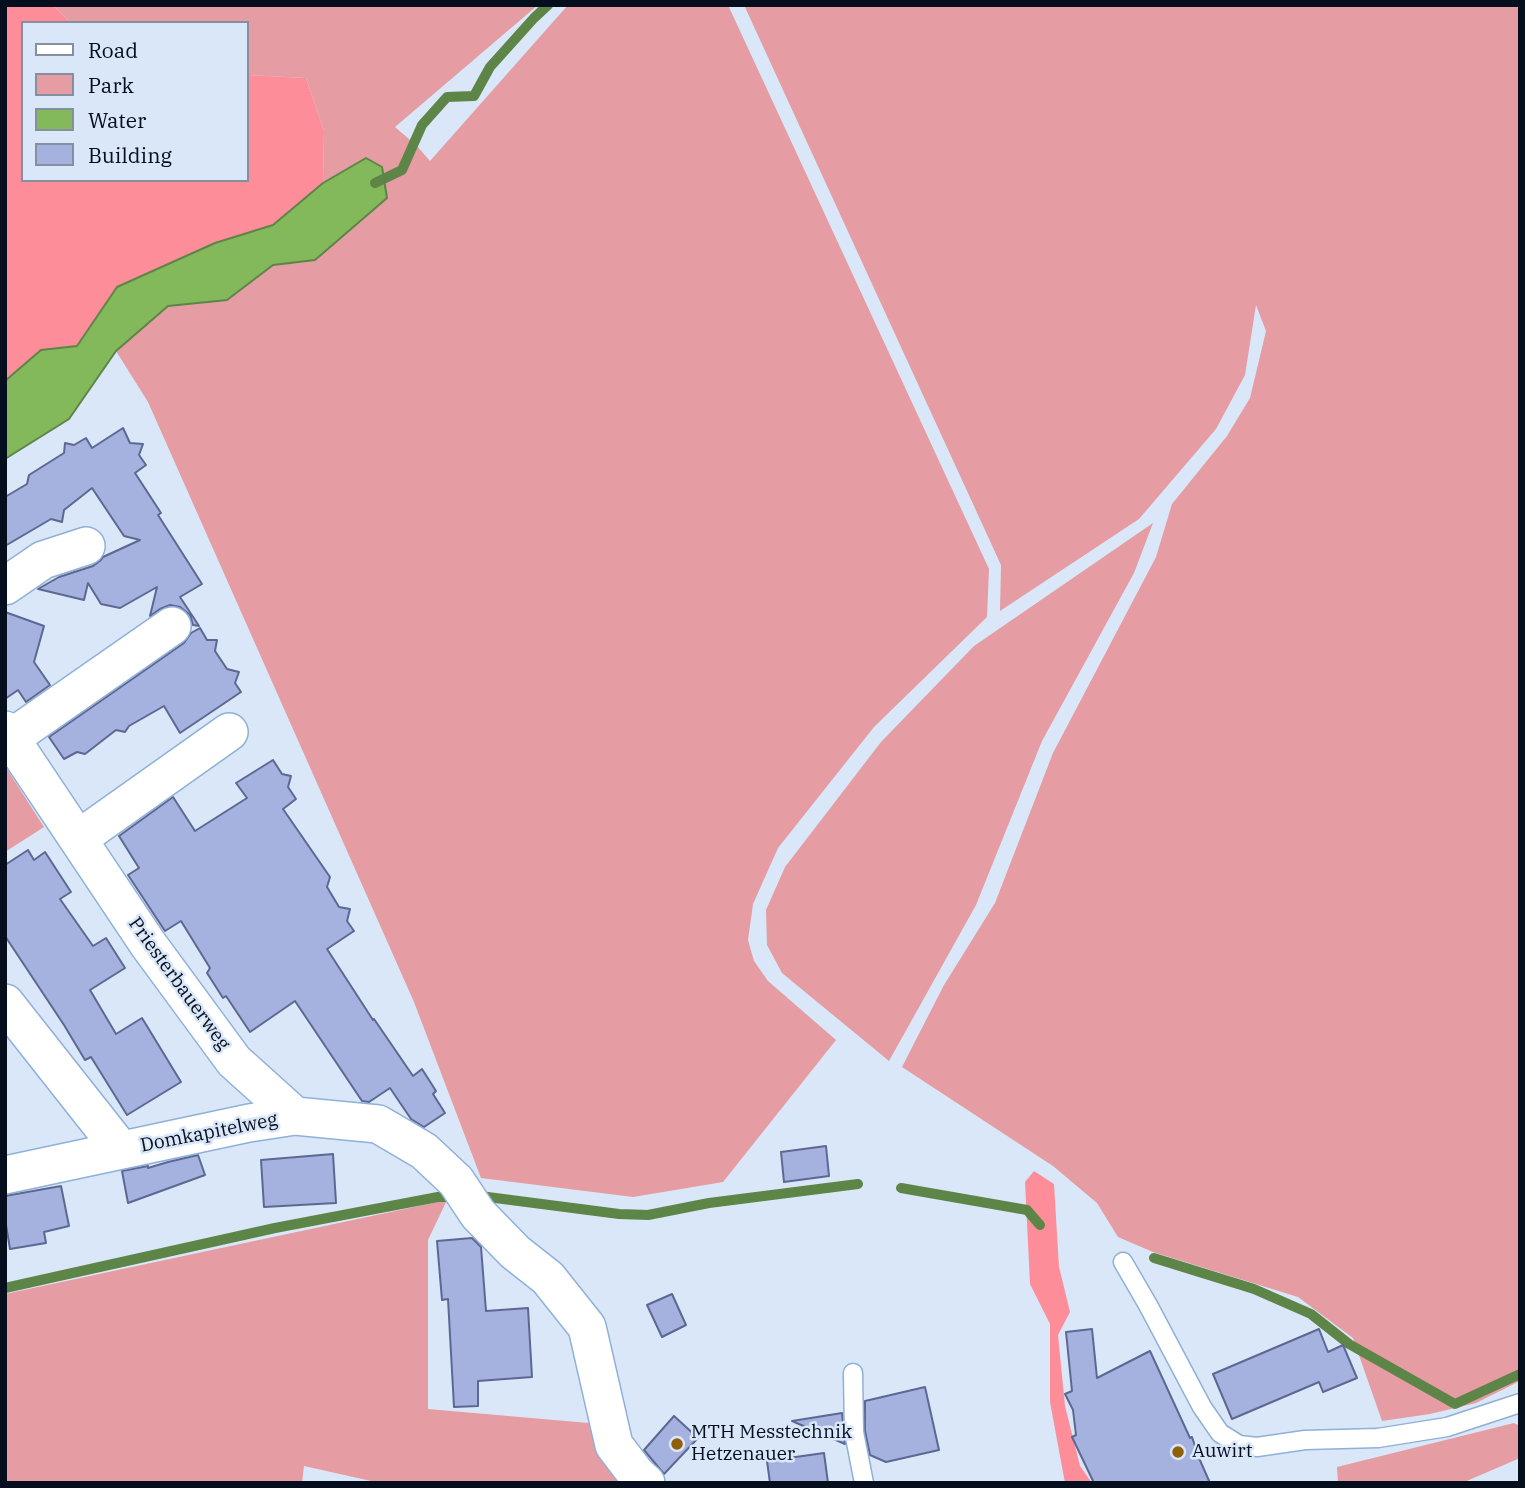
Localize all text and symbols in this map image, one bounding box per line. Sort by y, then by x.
legend [21,21,248,182]
text: Road [88,36,138,64]
text: Park [88,71,134,99]
text: Water [88,106,146,134]
text: Building [88,141,172,169]
street label: Priesterbauerweg [123,913,235,1055]
street label: Domkapitelweg [139,1109,279,1157]
place label: MTH Messtechnik Hetzenauer [691,1422,852,1466]
marker: MTH Messtechnik Hetzenauer [669,1436,685,1452]
place label: Auwirt [1192,1441,1252,1463]
marker: Auwirt [1170,1444,1186,1460]

